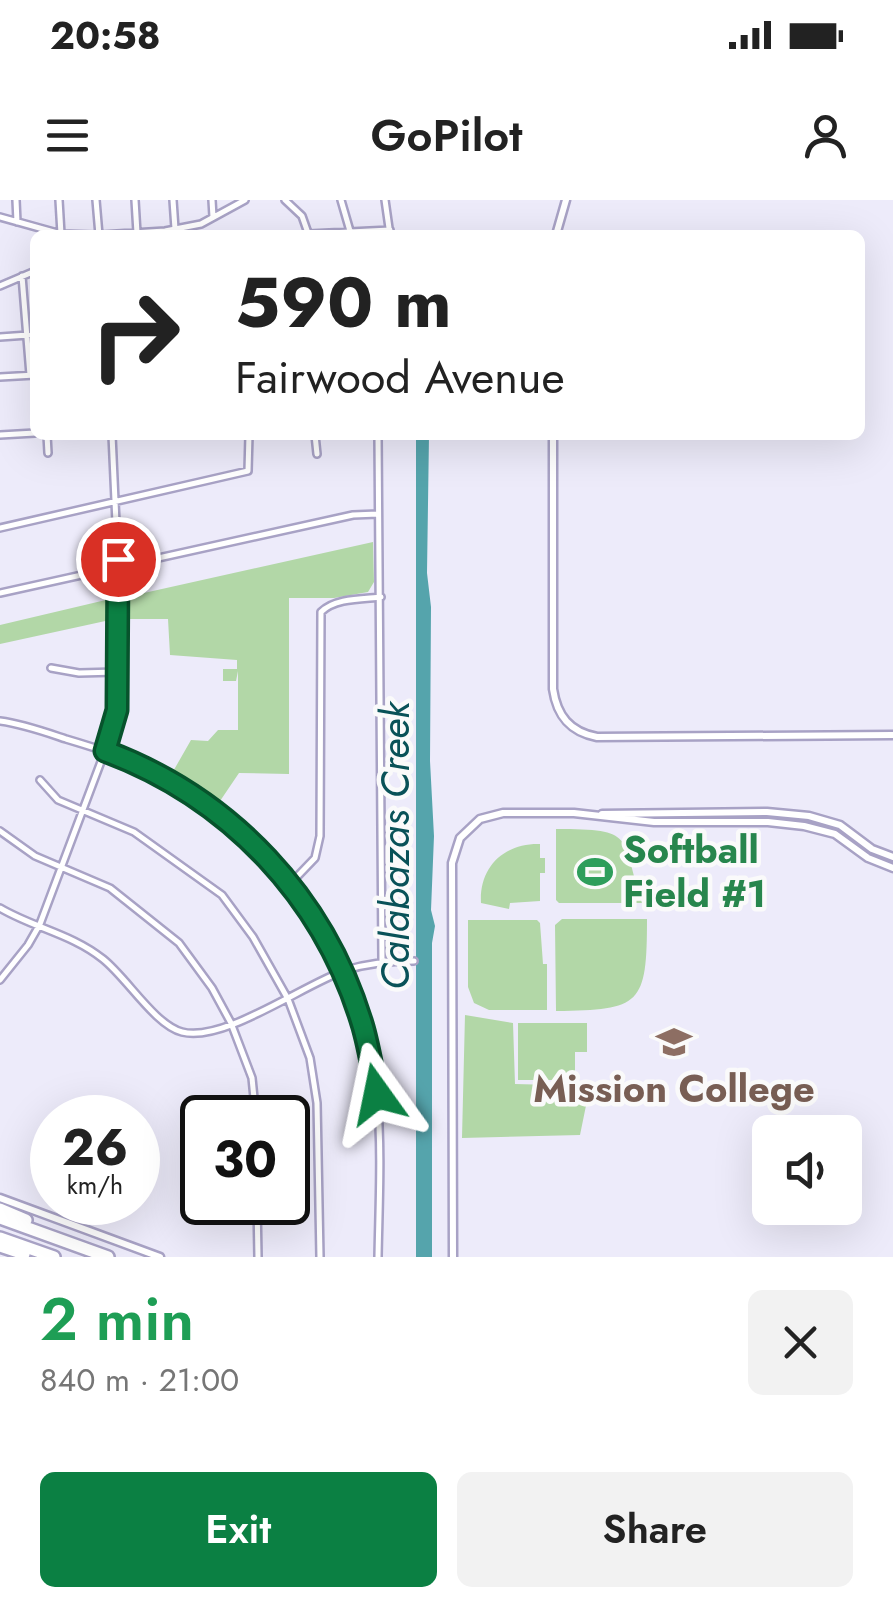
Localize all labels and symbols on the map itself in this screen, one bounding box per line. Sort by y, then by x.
pin [76,517,161,602]
water label: Calabazas Creek [366,700,424,990]
place label: Softball Field #1 [623,822,766,921]
sports icon: Softball Field #1 [576,853,614,891]
school or university icon: Mission College [655,1023,693,1061]
position arrow [325,1042,429,1146]
place label: Mission College [533,1061,815,1116]
speed limit sign: 30 [180,1095,310,1225]

